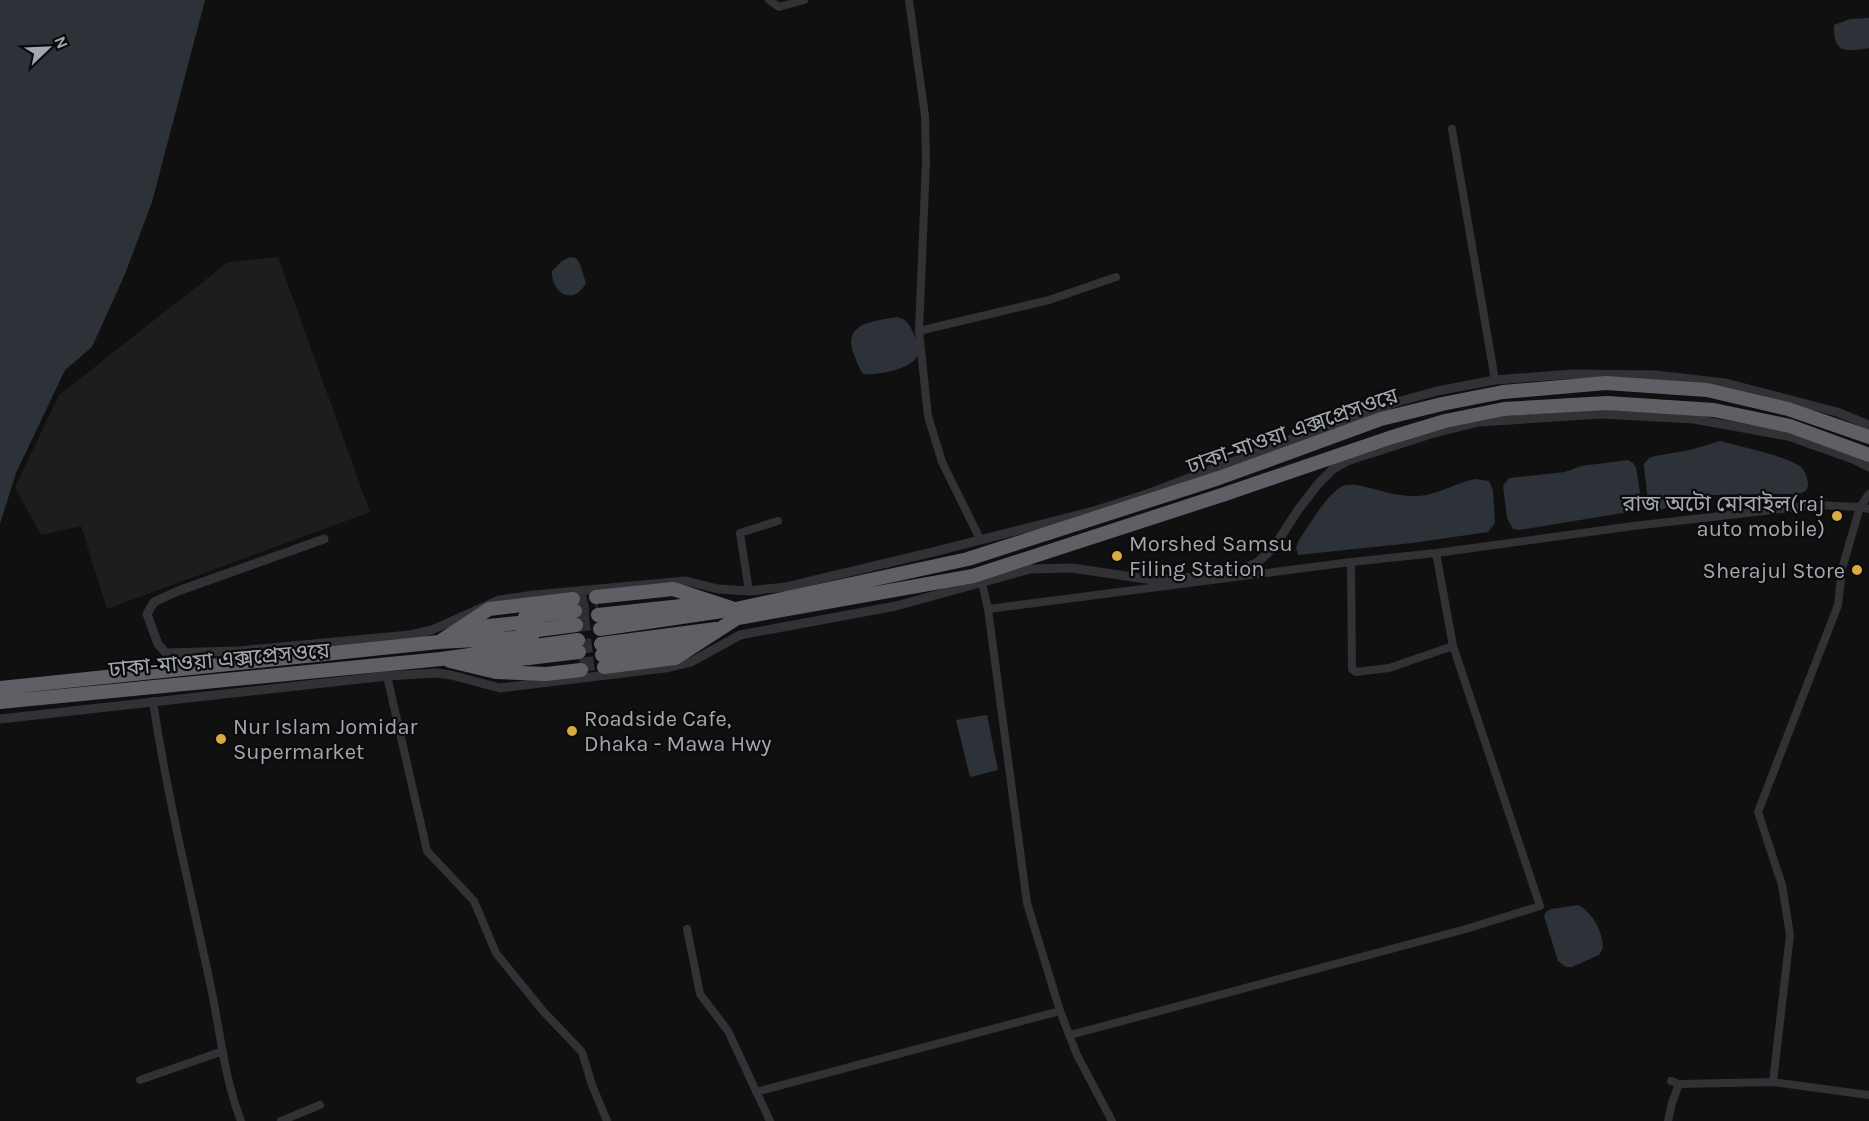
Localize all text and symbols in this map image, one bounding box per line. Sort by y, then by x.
north arrow [18,18,78,78]
text: N [50,33,72,51]
street label: ঢাকা-মাওয়া এক্সপ্রেসওয়ে [1182,382,1402,480]
place label: রাজ অটো মোবাইল(raj auto mobile) [1621,491,1825,542]
marker: রাজ অটো মোবাইল(raj auto mobile) [1830,509,1844,523]
place label: Morshed Samsu Filing Station [1129,531,1293,582]
marker: Morshed Samsu Filing Station [1110,549,1124,563]
place label: Sherajul Store [1703,558,1845,584]
marker: Sherajul Store [1850,563,1864,577]
street label: ঢাকা-মাওয়া এক্সপ্রেসওয়ে [107,637,331,683]
place label: Roadside Cafe, Dhaka - Mawa Hwy [584,706,771,757]
place label: Nur Islam Jomidar Supermarket [233,714,418,765]
marker: Roadside Cafe, Dhaka - Mawa Hwy [565,724,579,738]
marker: Nur Islam Jomidar Supermarket [214,732,228,746]

